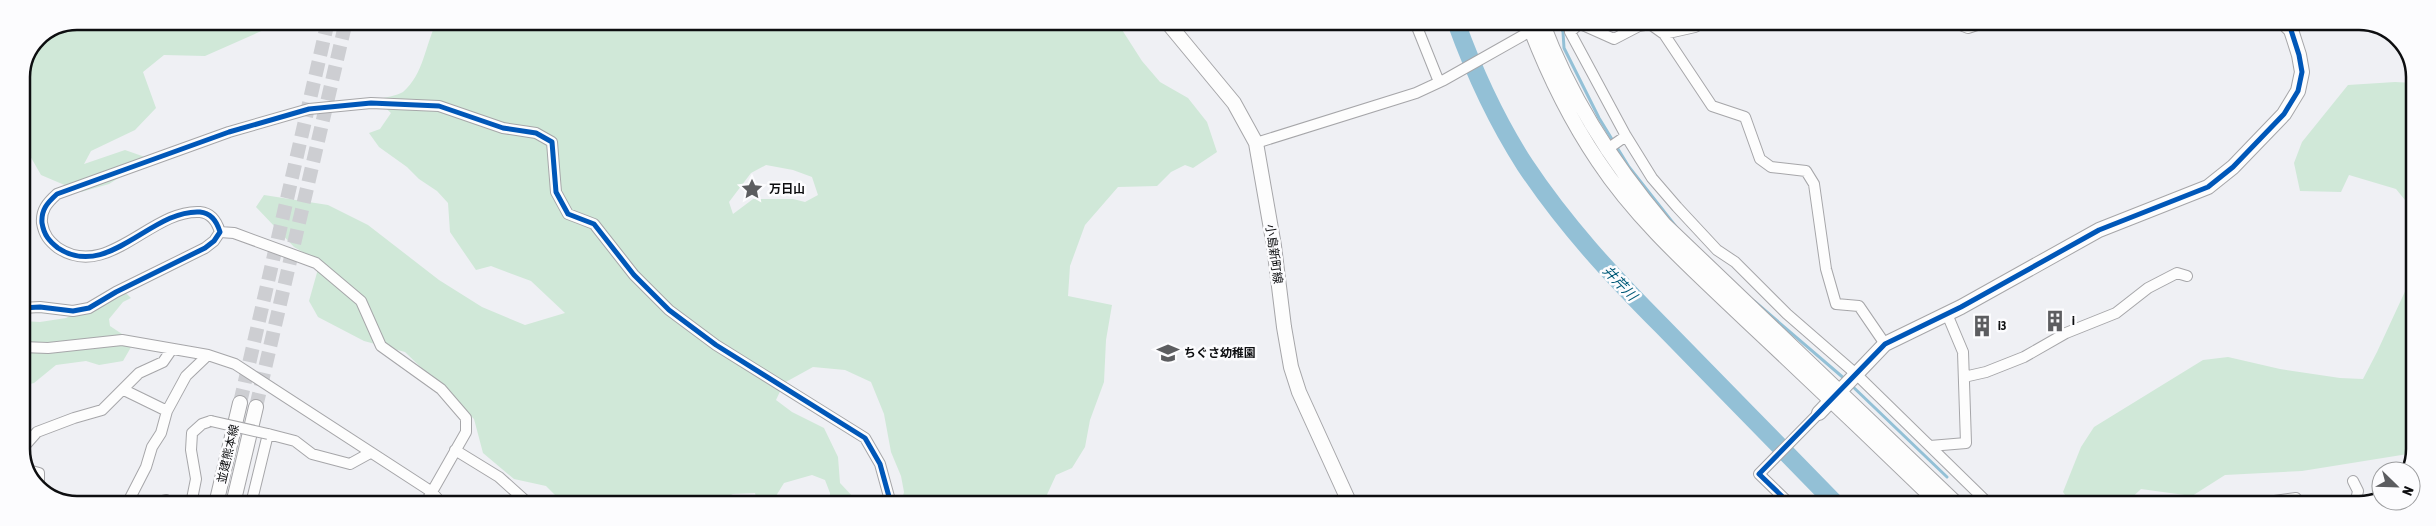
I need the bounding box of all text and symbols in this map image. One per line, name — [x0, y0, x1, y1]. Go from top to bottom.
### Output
place icon: 万日山 — [739, 176, 765, 202]
place label: 万日山 — [769, 182, 805, 196]
street label: 小島新町線 — [1263, 223, 1285, 285]
water label: 井芹川 — [1600, 262, 1642, 305]
building icon: i — [2042, 308, 2068, 334]
building icon: i3 — [1969, 313, 1995, 339]
place label: i — [2072, 314, 2075, 328]
place label: i3 — [1998, 319, 2007, 333]
school or university icon: ちぐさ幼稚園 — [1155, 340, 1181, 366]
place label: ちぐさ幼稚園 — [1184, 346, 1256, 360]
street label: 並建熊本線 — [214, 423, 242, 485]
north arrow — [2371, 461, 2421, 511]
text: N — [2399, 484, 2417, 498]

